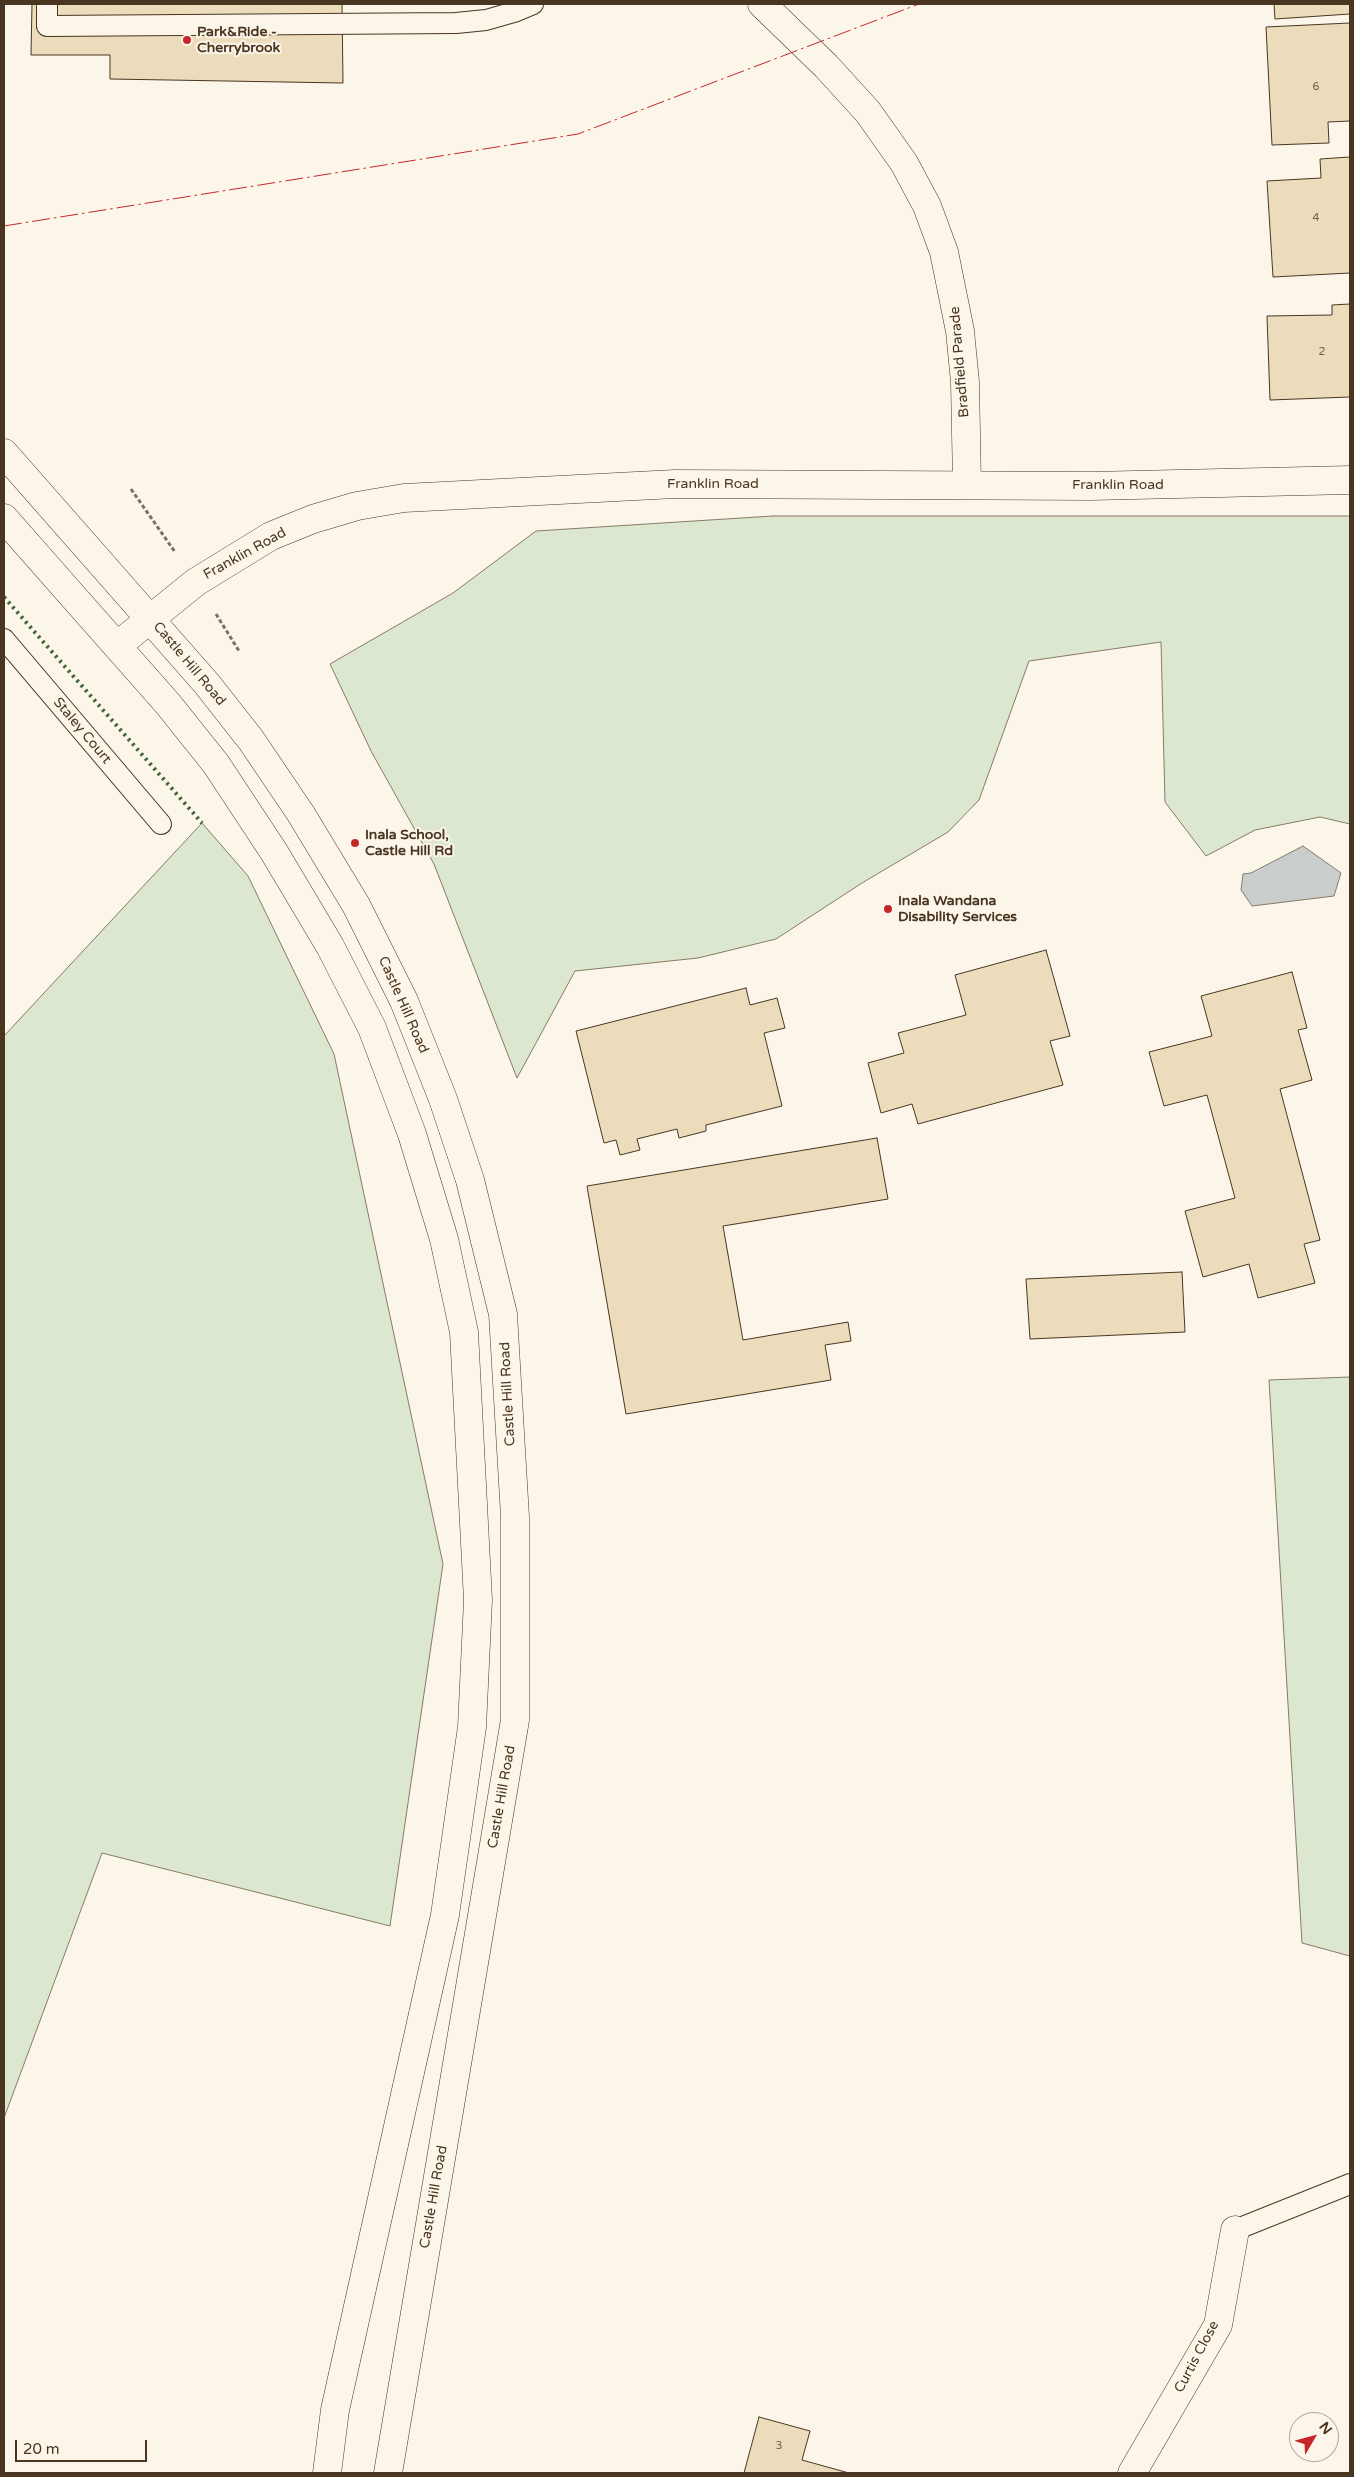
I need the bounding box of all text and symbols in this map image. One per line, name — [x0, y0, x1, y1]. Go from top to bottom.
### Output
place label: Park&Ride - Cherrybrook — [197, 24, 280, 56]
marker: Park&Ride - Cherrybrook — [181, 34, 193, 46]
house number: 6 — [1313, 80, 1319, 94]
house number: 4 — [1313, 211, 1319, 225]
street label: Bradfield Parade — [947, 306, 973, 418]
house number: 2 — [1319, 345, 1325, 359]
street label: Franklin Road — [667, 476, 759, 492]
street label: Franklin Road — [1072, 477, 1164, 493]
street label: Franklin Road — [201, 524, 289, 584]
street label: Castle Hill Road — [149, 619, 229, 709]
street label: Staley Court — [49, 694, 115, 768]
place label: Inala School, Castle Hill Rd — [365, 827, 453, 860]
marker: Inala School, Castle Hill Rd — [349, 837, 361, 849]
place label: Inala Wandana Disability Services — [898, 893, 1017, 926]
marker: Inala Wandana Disability Services — [882, 903, 894, 915]
street label: Castle Hill Road — [374, 954, 432, 1056]
street label: Castle Hill Road — [497, 1341, 519, 1447]
street label: Castle Hill Road — [485, 1744, 519, 1850]
street label: Castle Hill Road — [417, 2144, 451, 2250]
street label: Curtis Close — [1171, 2318, 1223, 2396]
north arrow — [1289, 2412, 1339, 2462]
text: N — [1315, 2419, 1336, 2438]
scale bar — [18, 2430, 150, 2462]
house number: 3 — [776, 2439, 782, 2453]
text: 20 m — [23, 2440, 60, 2458]

